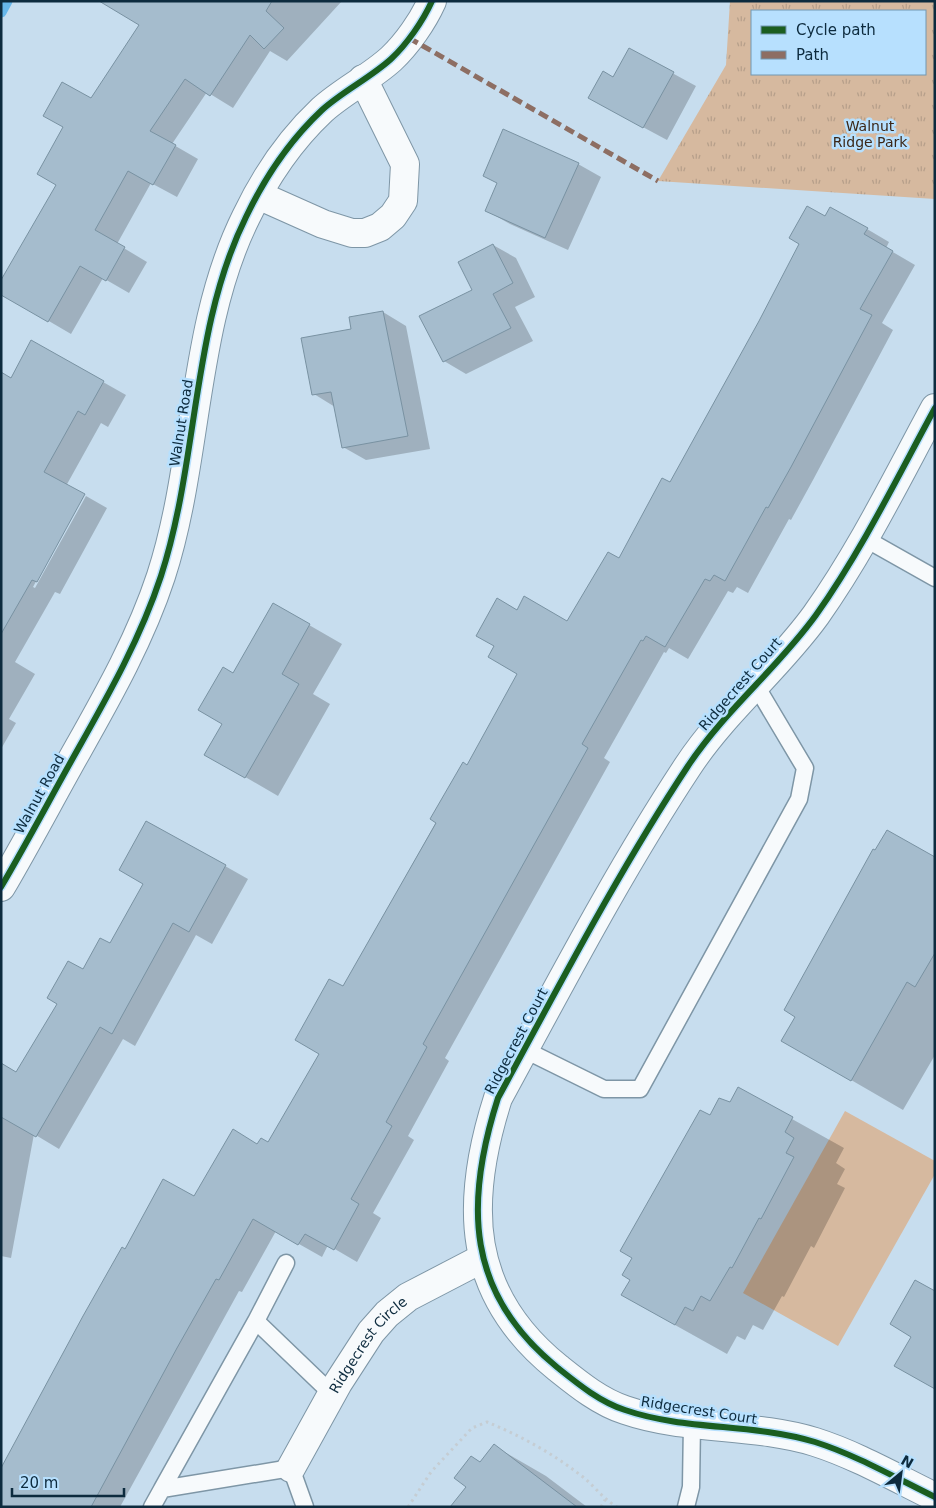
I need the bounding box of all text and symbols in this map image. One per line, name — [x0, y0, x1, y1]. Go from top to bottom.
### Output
legend — [751, 10, 926, 75]
text: Cycle path — [796, 21, 876, 39]
text: Path — [796, 46, 829, 64]
park label: Walnut Ridge Park — [833, 118, 908, 150]
street label: Walnut Road — [166, 378, 196, 468]
street label: Ridgecrest Court — [695, 634, 785, 734]
street label: Walnut Road — [11, 752, 67, 836]
street label: Ridgecrest Court — [481, 985, 551, 1097]
street label: Ridgecrest Circle — [326, 1293, 410, 1396]
street label: Ridgecrest Court — [640, 1393, 759, 1427]
north arrow — [876, 1448, 926, 1498]
text: N — [898, 1452, 916, 1471]
scale bar — [12, 1466, 125, 1498]
text: 20 m — [20, 1474, 58, 1492]

